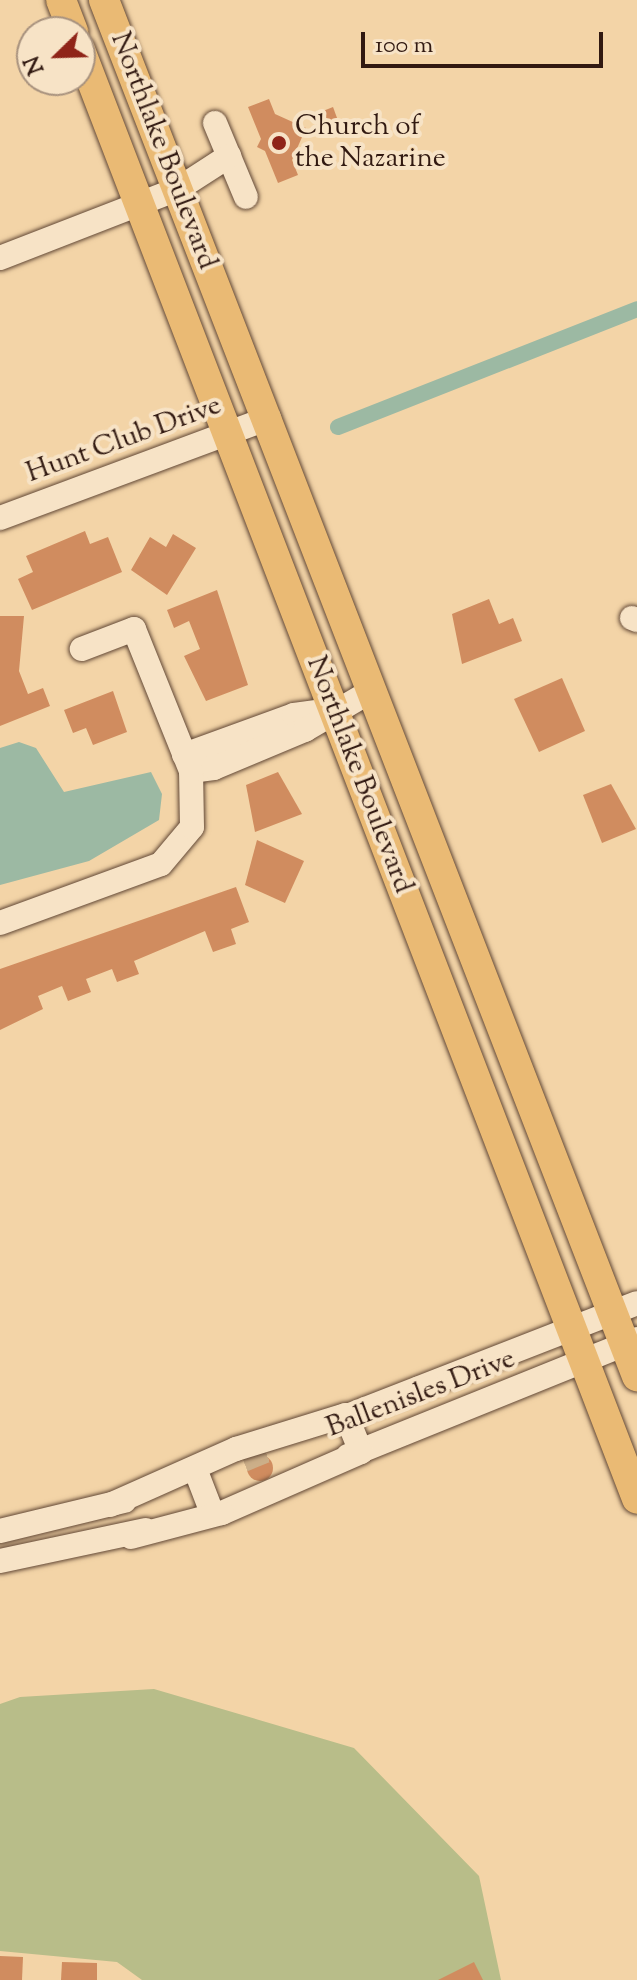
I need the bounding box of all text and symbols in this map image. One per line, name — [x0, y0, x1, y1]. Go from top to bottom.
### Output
north arrow — [16, 16, 96, 96]
scale bar — [365, 16, 607, 66]
street label: Northlake Boulevard — [102, 28, 224, 274]
text: 100 m — [375, 29, 433, 63]
text: N — [18, 50, 54, 79]
place label: Church of the Nazarine — [295, 110, 446, 176]
marker: Church of the Nazarine — [270, 134, 288, 152]
street label: Hunt Club Drive — [22, 389, 226, 491]
street label: Northlake Boulevard — [298, 652, 420, 898]
street label: Ballenisles Drive — [322, 1343, 520, 1445]

